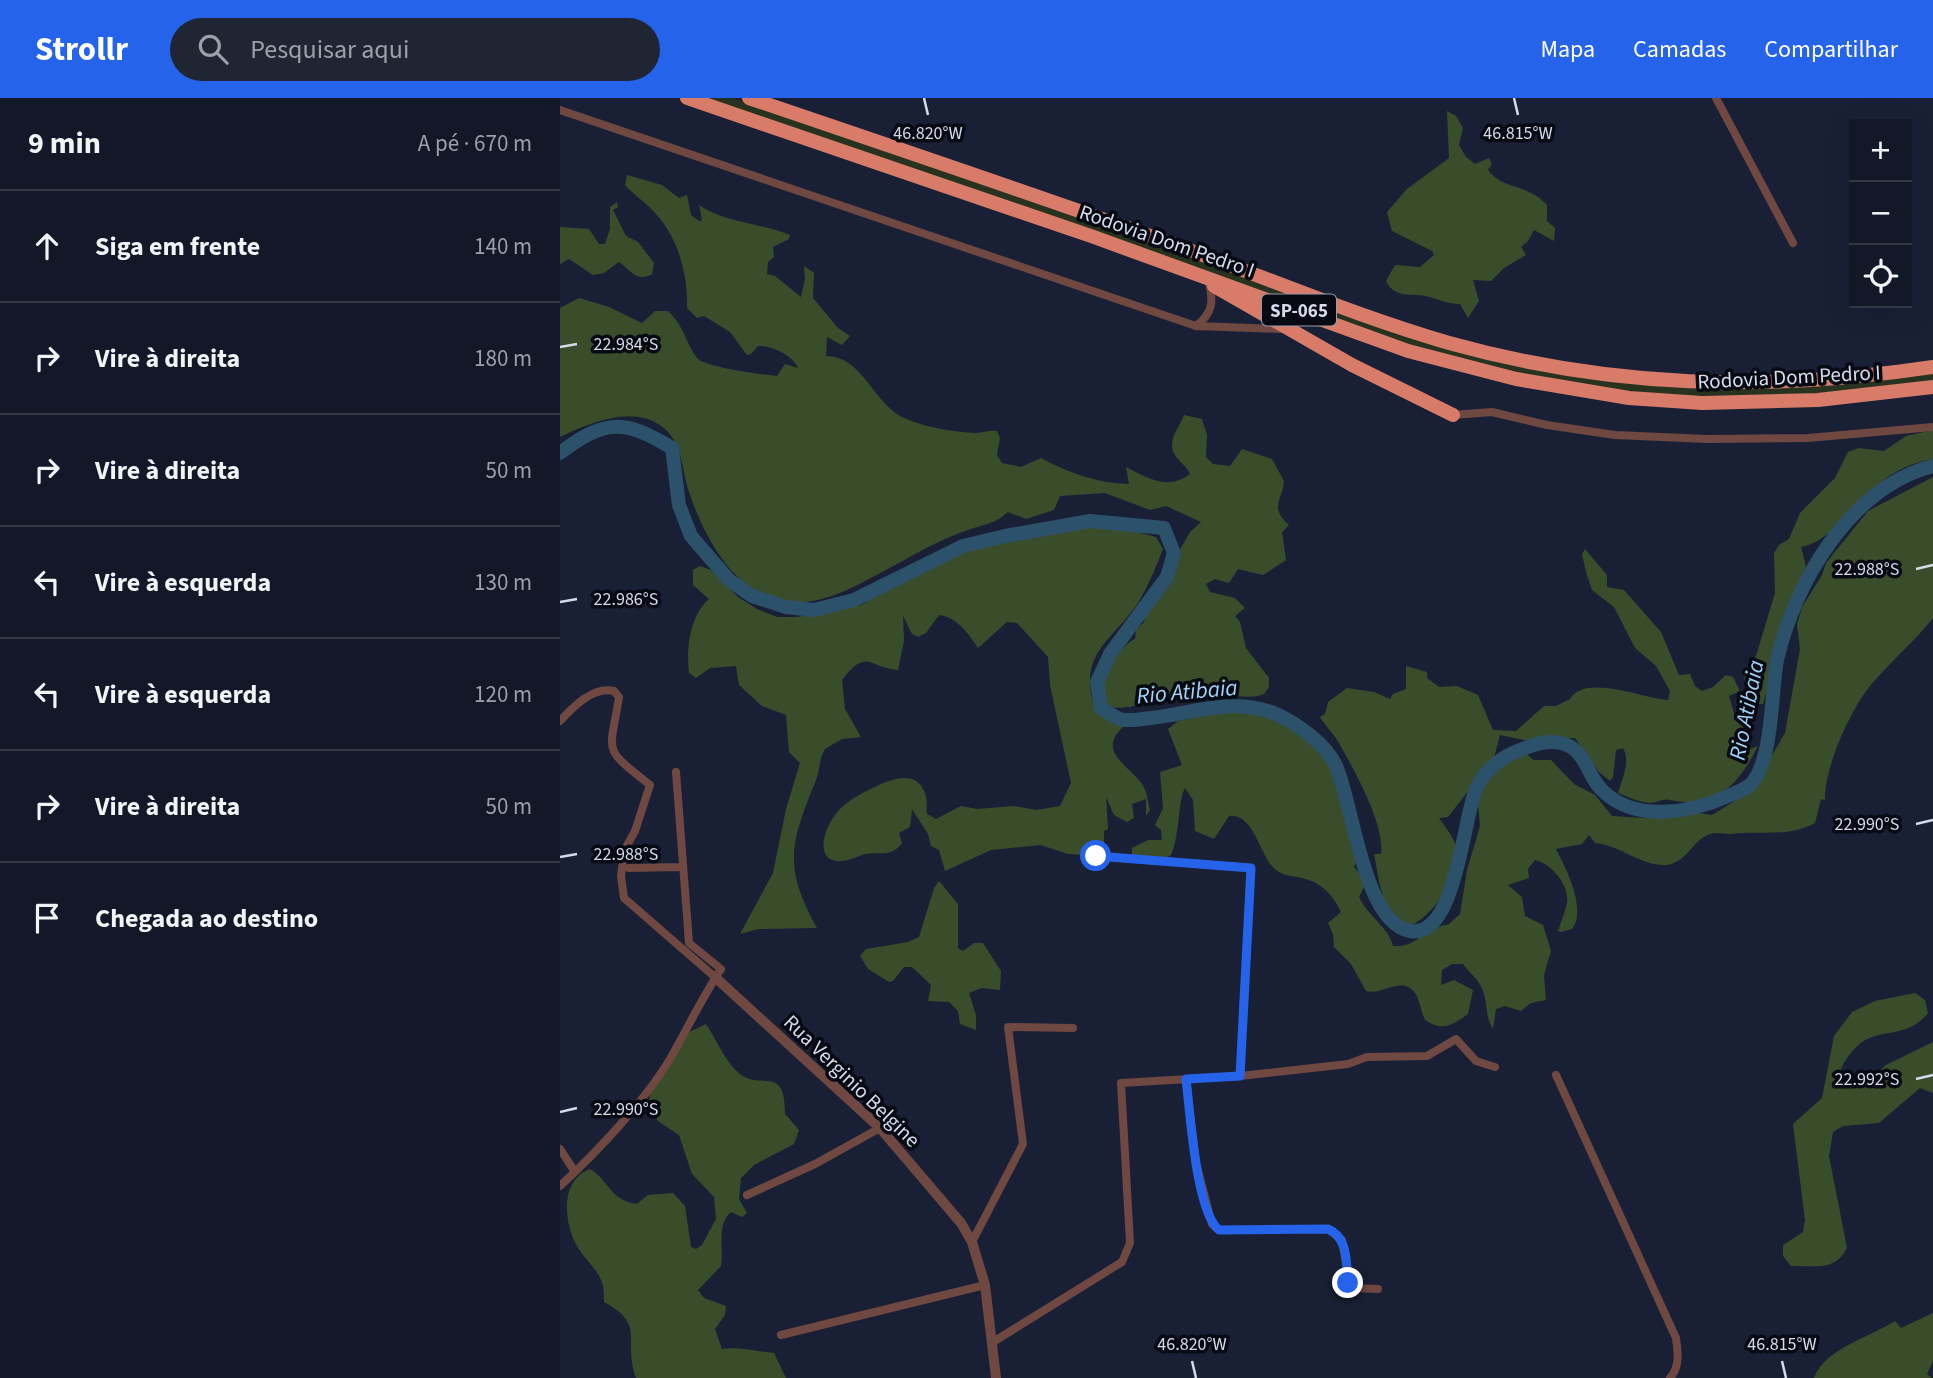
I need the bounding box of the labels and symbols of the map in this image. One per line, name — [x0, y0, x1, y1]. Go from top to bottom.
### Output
text: 46.820°W — [893, 121, 963, 146]
text: 46.815°W — [1483, 121, 1553, 146]
street label: Rodovia Dom Pedro I — [1075, 197, 1259, 285]
road number: SP-065 — [1262, 294, 1336, 326]
text: 22.984°S — [594, 332, 658, 357]
street label: Rodovia Dom Pedro I — [1697, 357, 1881, 397]
text: 22.988°S — [1835, 557, 1899, 582]
text: 22.986°S — [594, 587, 658, 612]
water label: Rio Atibaia — [1721, 657, 1772, 763]
water label: Rio Atibaia — [1135, 671, 1239, 712]
text: 22.990°S — [1835, 812, 1899, 837]
route start — [1080, 840, 1111, 871]
text: 22.988°S — [594, 842, 658, 867]
street label: Rua Verginio Belgine — [777, 1008, 927, 1154]
text: 22.992°S — [1835, 1067, 1899, 1092]
text: 22.990°S — [594, 1097, 658, 1122]
route end — [1332, 1267, 1363, 1298]
text: 46.820°W — [1157, 1332, 1227, 1357]
text: 46.815°W — [1747, 1332, 1817, 1357]

